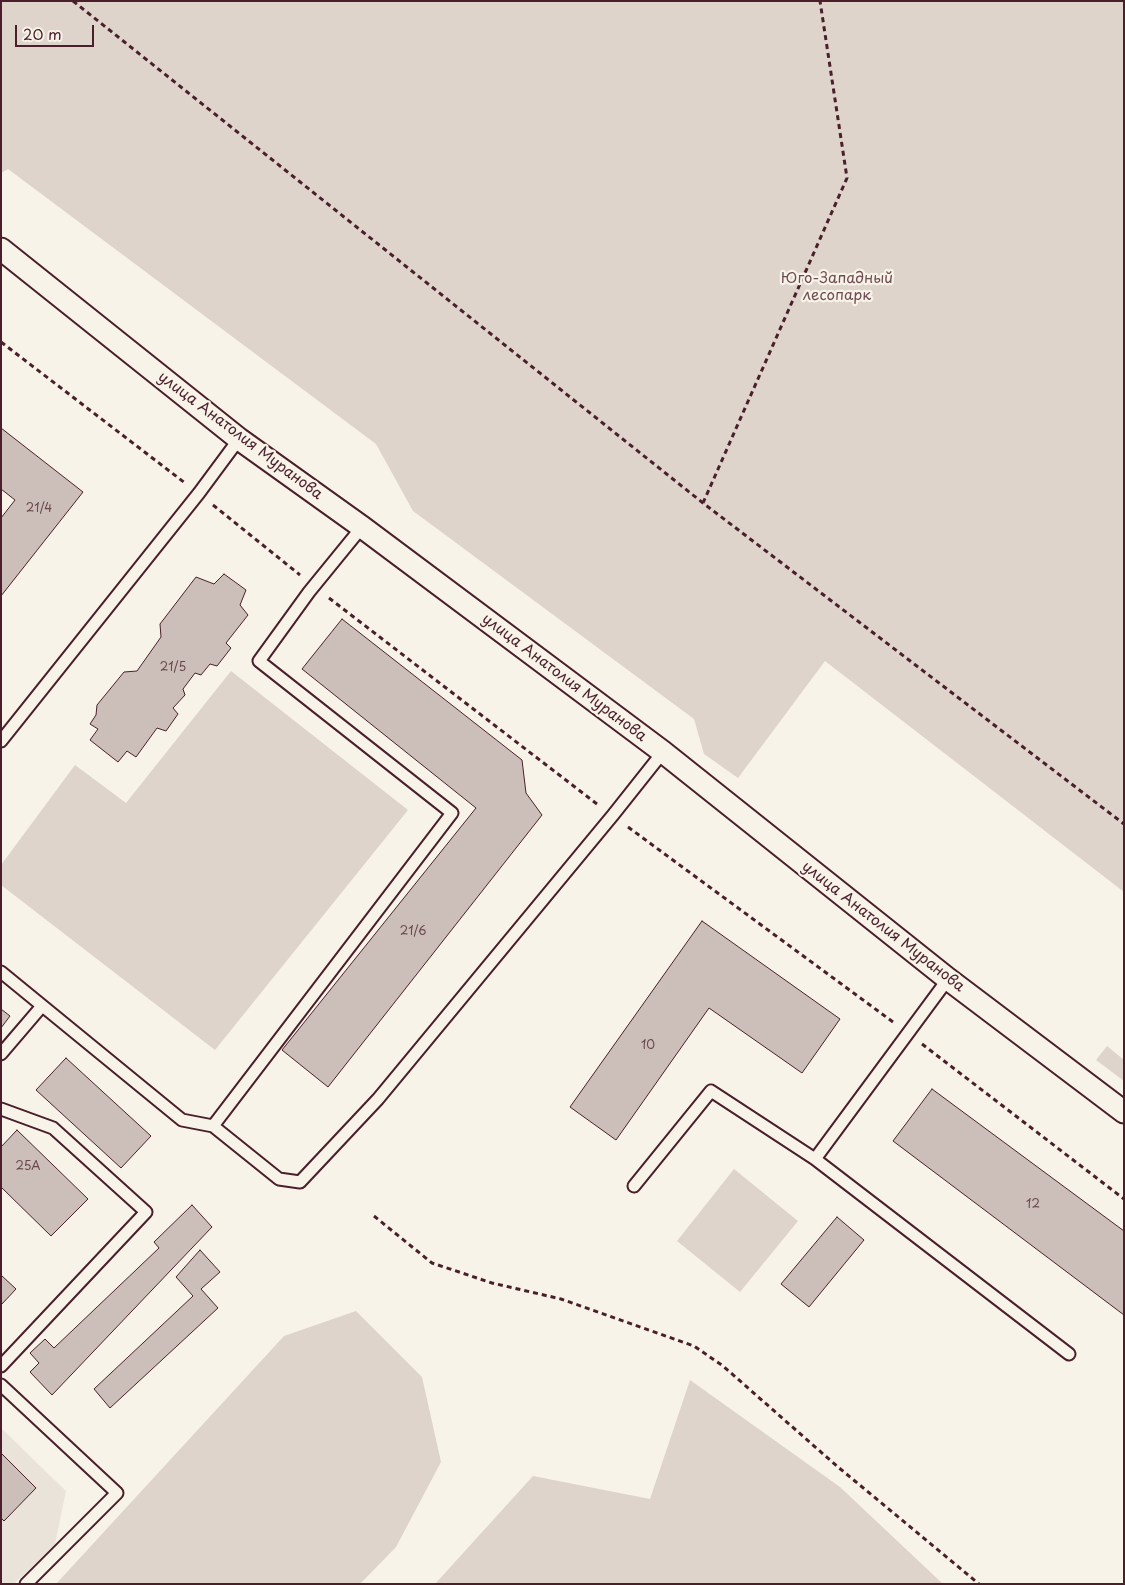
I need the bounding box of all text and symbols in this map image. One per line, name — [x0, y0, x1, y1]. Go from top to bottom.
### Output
scale bar — [18, 15, 96, 47]
text: 20 m — [23, 22, 62, 45]
park label: Юго-Западный лесопарк — [781, 270, 893, 305]
street label: улица Анатолия Муранова — [154, 368, 326, 504]
house number: 21/4 — [26, 502, 52, 516]
street label: улица Анатолия Муранова — [478, 610, 650, 746]
house number: 21/5 — [160, 661, 186, 675]
street label: улица Анатолия Муранова — [798, 858, 968, 996]
house number: 21/6 — [400, 925, 426, 939]
house number: 10 — [641, 1039, 655, 1053]
house number: 25А — [15, 1160, 41, 1174]
house number: 12 — [1026, 1198, 1040, 1212]

